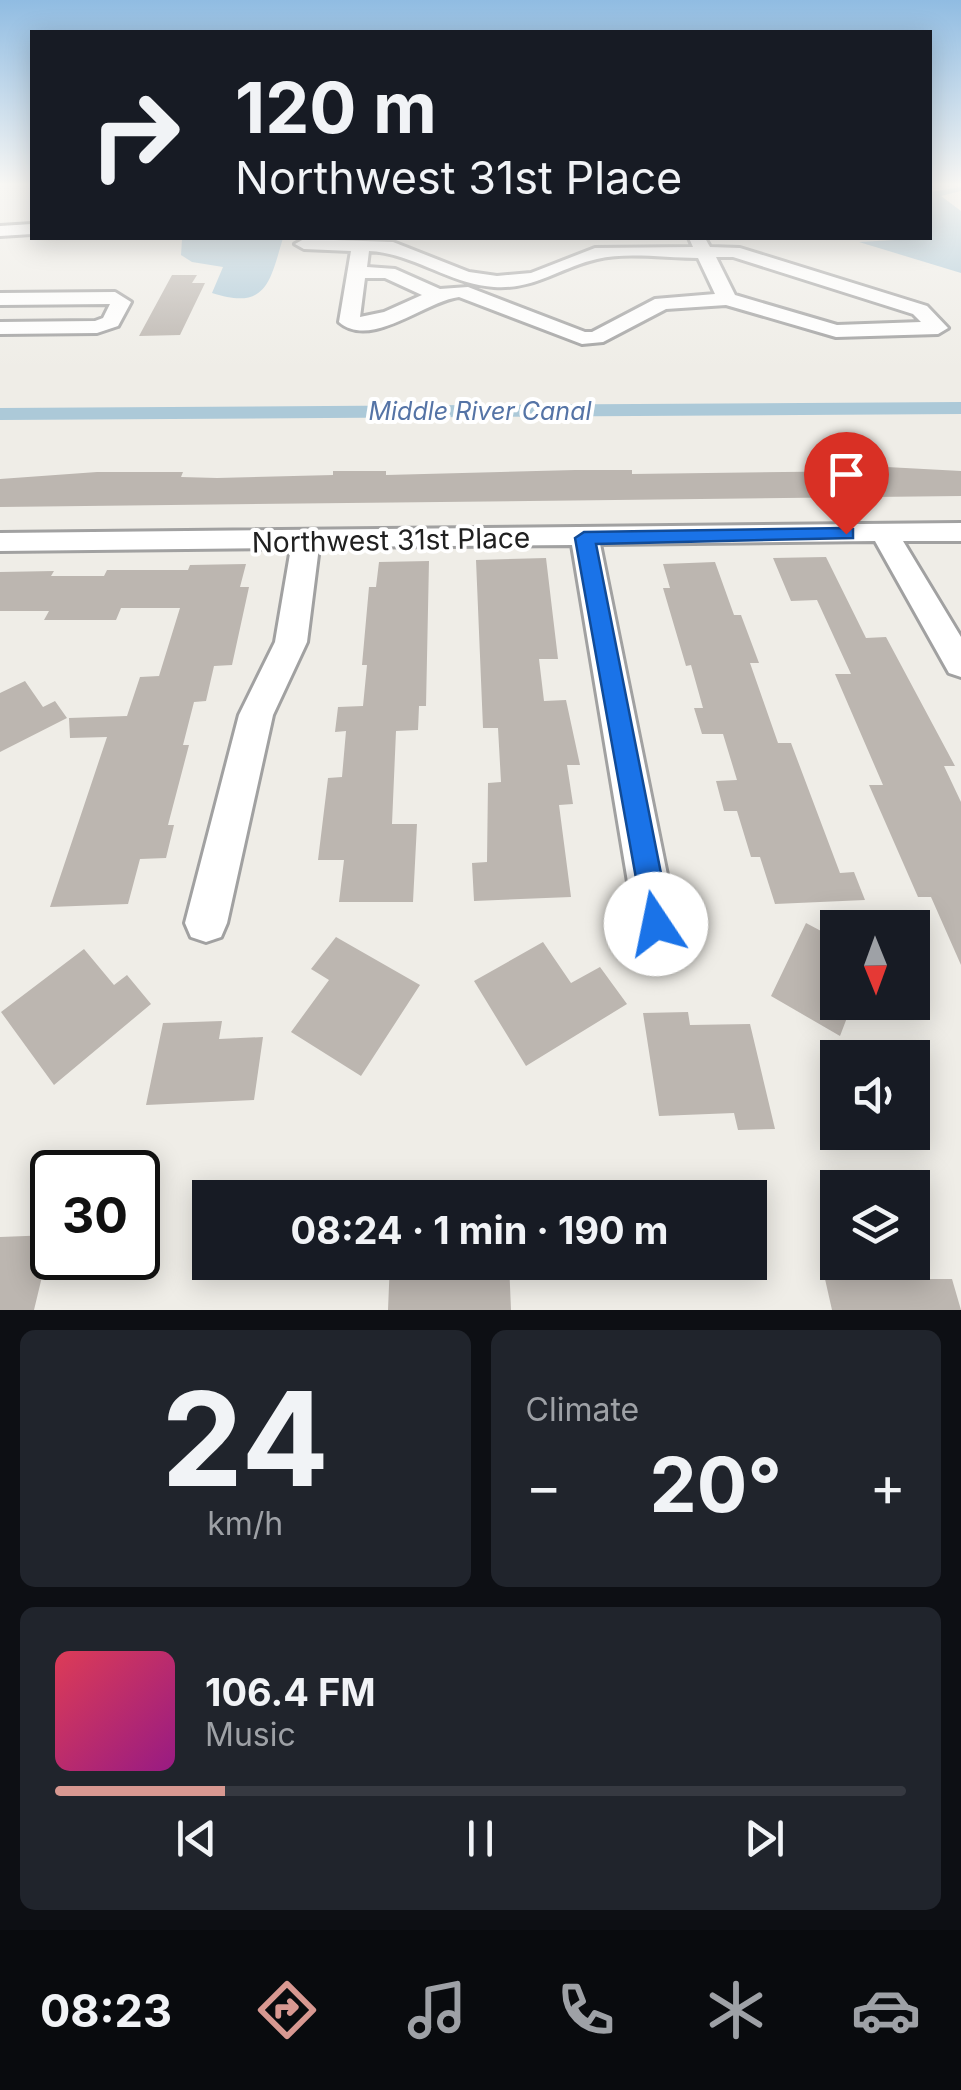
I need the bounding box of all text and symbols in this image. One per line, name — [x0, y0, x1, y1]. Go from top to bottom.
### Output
text: 120 m — [235, 65, 437, 150]
icon: right — [70, 70, 200, 200]
text: Northwest 31st Place — [235, 150, 682, 205]
water label: Middle River Canal — [368, 396, 592, 426]
pin — [804, 432, 889, 535]
icon: arrive — [819, 447, 874, 502]
street label: Northwest 31st Place — [252, 521, 530, 559]
position arrow — [604, 872, 708, 976]
north arrow — [820, 910, 930, 1020]
map controls — [820, 910, 930, 1280]
button: sound — [820, 1040, 930, 1150]
speed limit sign: 30 — [30, 1150, 160, 1280]
button: layers — [820, 1170, 930, 1280]
text: 08:24 · 1 min · 190 m — [291, 1207, 668, 1253]
text: 24 — [161, 1360, 329, 1517]
text: Climate — [526, 1390, 639, 1429]
text: 20° — [650, 1439, 782, 1530]
text: − — [526, 1453, 562, 1519]
text: + — [870, 1453, 906, 1519]
text: km/h — [207, 1504, 283, 1543]
text: 106.4 FM — [205, 1669, 376, 1715]
text: Music — [205, 1715, 296, 1754]
icon: previous — [169, 1811, 224, 1866]
icon: pause — [453, 1811, 508, 1866]
icon: next — [737, 1811, 792, 1866]
icon: directions — [252, 1975, 322, 2045]
icon: music — [402, 1975, 472, 2045]
icon: phone — [551, 1975, 621, 2045]
icon: climate — [701, 1975, 771, 2045]
icon: car — [851, 1975, 921, 2045]
text: 08:23 — [40, 1983, 172, 2038]

